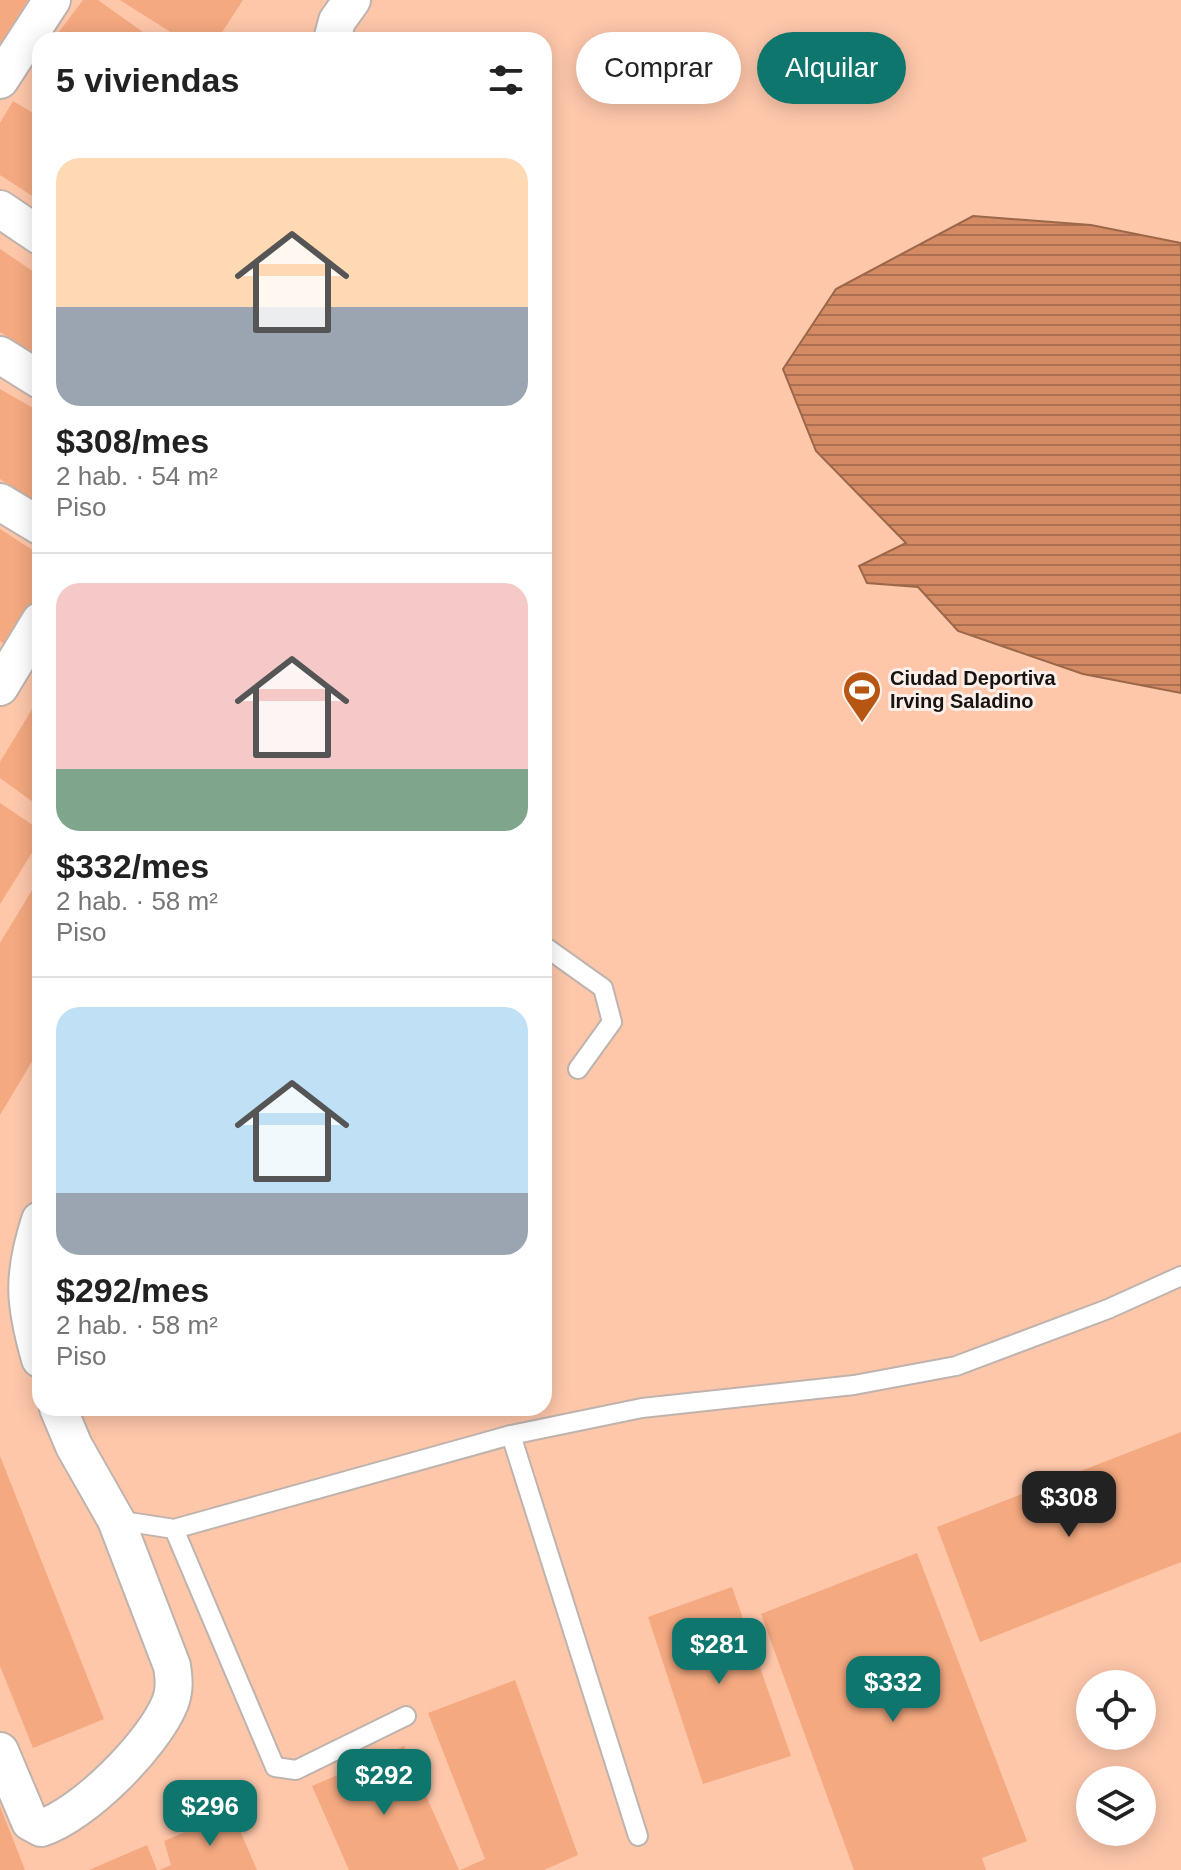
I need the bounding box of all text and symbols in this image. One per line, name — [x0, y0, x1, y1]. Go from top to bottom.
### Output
chip: Comprar — [576, 32, 741, 104]
chip: Alquilar — [757, 32, 906, 104]
icon: filters — [484, 58, 528, 102]
text: 5 viviendas — [56, 61, 239, 99]
icon: home — [220, 210, 364, 354]
text: $308/mes — [56, 422, 209, 460]
text: 2 hab. · 54 m² — [56, 461, 218, 491]
text: Piso — [56, 492, 107, 522]
icon: home — [220, 635, 364, 779]
place label: Ciudad Deportiva Irving Saladino — [890, 667, 1056, 712]
sports icon: Ciudad Deportiva Irving Saladino — [841, 669, 883, 724]
text: $332/mes — [56, 847, 209, 885]
text: 2 hab. · 58 m² — [56, 886, 218, 916]
text: Piso — [56, 917, 107, 947]
icon: home — [220, 1059, 364, 1203]
text: $292/mes — [56, 1271, 209, 1309]
text: 2 hab. · 58 m² — [56, 1310, 218, 1340]
text: Piso — [56, 1341, 107, 1371]
pin: $308 — [1022, 1471, 1116, 1539]
text: $308 — [1040, 1482, 1098, 1512]
pin: $281 — [672, 1618, 766, 1686]
text: $281 — [690, 1629, 748, 1659]
pin: $332 — [846, 1656, 940, 1724]
text: $332 — [864, 1667, 922, 1697]
map controls — [1076, 1670, 1156, 1846]
button: locate — [1076, 1670, 1156, 1750]
pin: $292 — [337, 1749, 431, 1817]
text: $292 — [355, 1760, 413, 1790]
button: layers — [1076, 1766, 1156, 1846]
pin: $296 — [163, 1780, 257, 1848]
text: $296 — [181, 1791, 239, 1821]

